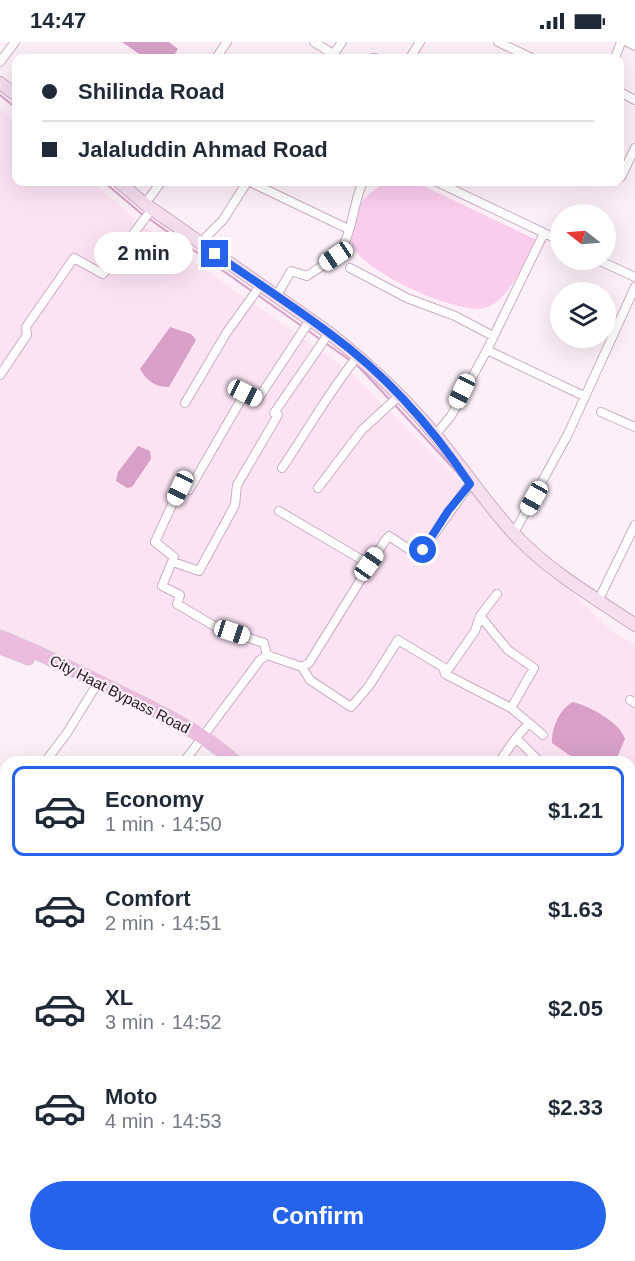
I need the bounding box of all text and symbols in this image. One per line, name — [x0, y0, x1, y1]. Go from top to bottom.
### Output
text: 14:47 — [30, 8, 86, 33]
text: Shilinda Road — [78, 79, 225, 104]
text: Jalaluddin Ahmad Road — [78, 137, 328, 162]
north arrow — [550, 204, 616, 270]
map controls — [550, 204, 616, 348]
callout: 2 min — [95, 233, 194, 275]
car — [316, 238, 356, 274]
route end — [201, 240, 228, 267]
text: 2 min — [117, 242, 170, 264]
button: layers — [550, 282, 616, 348]
car — [446, 371, 478, 411]
car — [225, 377, 265, 409]
car — [164, 468, 196, 508]
car — [517, 478, 551, 518]
route start — [409, 536, 436, 563]
car — [351, 544, 387, 584]
car — [212, 618, 252, 646]
street label: City Haat Bypass Road — [47, 651, 193, 737]
icon: car — [33, 784, 87, 838]
text: Economy — [105, 787, 204, 812]
text: $1.21 — [548, 798, 603, 823]
text: 1 min · 14:50 — [105, 813, 222, 835]
icon: car — [33, 883, 87, 937]
text: Comfort — [105, 886, 191, 911]
text: $1.63 — [548, 897, 603, 922]
text: 2 min · 14:51 — [105, 912, 222, 934]
icon: car — [33, 982, 87, 1036]
text: XL — [105, 985, 133, 1010]
text: $2.05 — [548, 996, 603, 1021]
text: 3 min · 14:52 — [105, 1011, 222, 1033]
icon: car — [33, 1081, 87, 1135]
text: Moto — [105, 1084, 158, 1109]
text: $2.33 — [548, 1095, 603, 1120]
text: 4 min · 14:53 — [105, 1110, 222, 1132]
button: Confirm — [30, 1181, 606, 1250]

